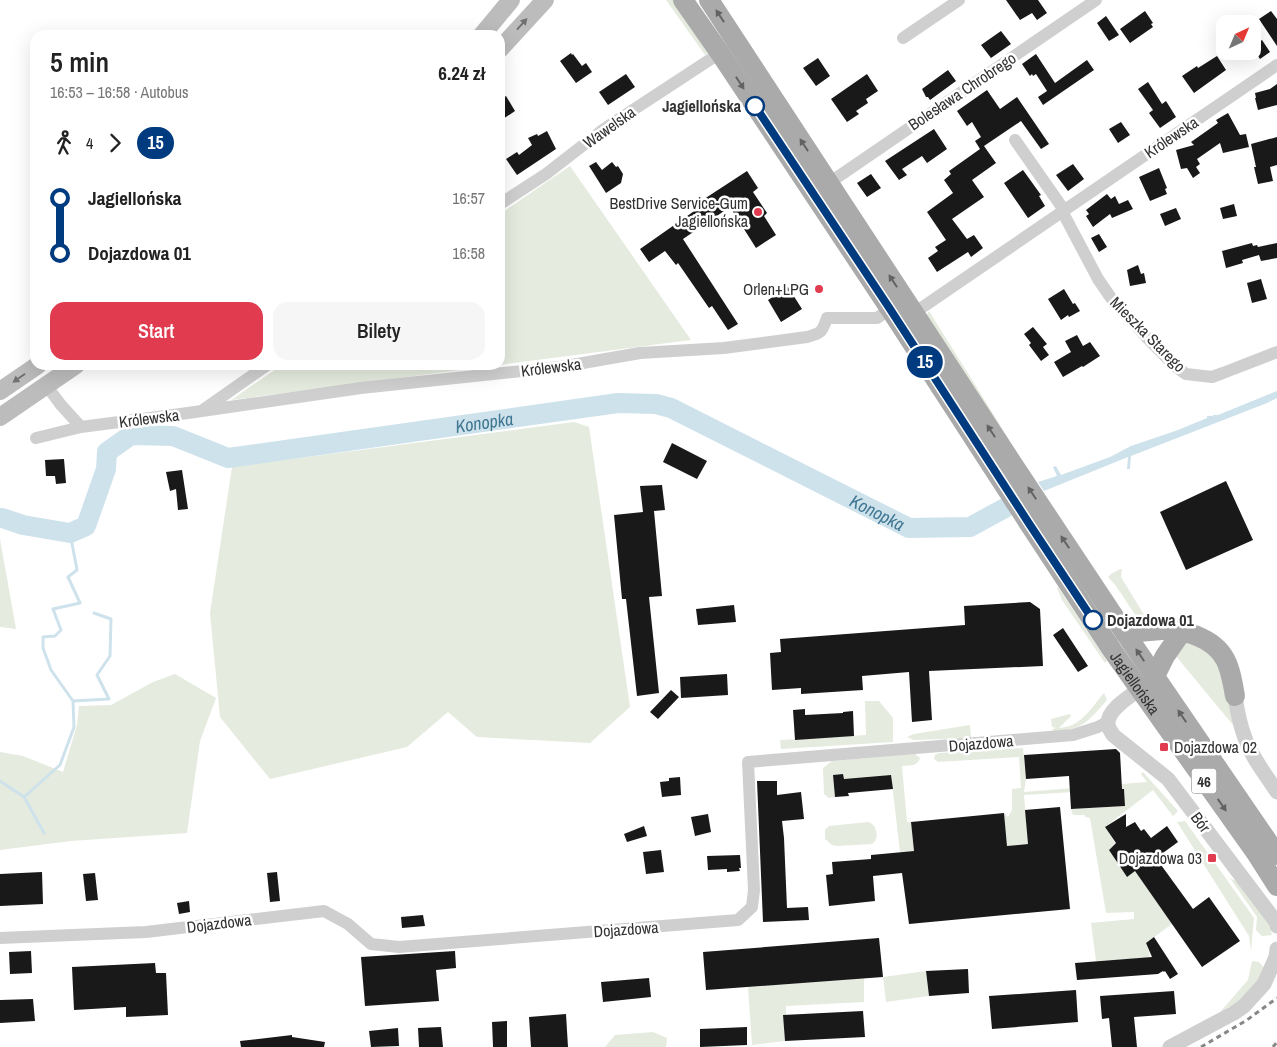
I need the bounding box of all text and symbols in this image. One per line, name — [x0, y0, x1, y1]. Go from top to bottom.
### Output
one-way arrow — [715, 10, 725, 23]
north arrow — [1216, 15, 1261, 60]
map controls — [1216, 15, 1261, 60]
one-way arrow — [516, 19, 528, 31]
text: 5 min — [50, 43, 109, 81]
street label: Bolesława Chrobrego — [904, 47, 1020, 135]
text: 6.24 zł — [438, 60, 485, 86]
one-way arrow — [735, 77, 745, 90]
text: 16:53 – 16:58 · Autobus — [50, 81, 189, 103]
place label: Jagiellońska — [662, 95, 742, 117]
marker: Jagiellońska — [745, 96, 765, 116]
street label: Wawelska — [578, 101, 640, 153]
street label: Królewska — [1140, 111, 1203, 163]
icon: walk — [50, 129, 78, 157]
icon: forward — [101, 129, 129, 157]
text: 15 — [147, 130, 164, 155]
text: 4 — [86, 132, 93, 154]
one-way arrow — [799, 138, 809, 152]
text: Jagiellońska — [88, 185, 182, 211]
text: 16:57 — [452, 187, 485, 209]
place label: BestDrive Service-Gum Jagiellońska — [609, 192, 749, 232]
marker: BestDrive Service-Gum Jagiellońska — [752, 206, 764, 218]
text: Dojazdowa 01 — [88, 240, 191, 266]
text: 16:58 — [452, 242, 485, 264]
one-way arrow — [888, 274, 898, 287]
place label: Orlen+LPG — [743, 278, 809, 300]
marker: Orlen+LPG — [813, 283, 825, 295]
street label: Mieszka Starego — [1105, 291, 1191, 377]
button: Start — [50, 302, 263, 360]
button: Bilety — [273, 302, 485, 360]
line badge: 15 — [902, 346, 948, 378]
text: 15 — [917, 349, 933, 374]
street label: Królewska — [520, 352, 583, 382]
one-way arrow — [12, 373, 26, 383]
street label: Królewska — [118, 403, 181, 433]
water label: Konopka — [453, 405, 515, 438]
one-way arrow — [987, 425, 996, 438]
one-way arrow — [1027, 486, 1037, 500]
water label: Konopka — [846, 488, 909, 536]
one-way arrow — [1060, 535, 1070, 549]
place label: Dojazdowa 01 — [1107, 609, 1194, 631]
marker: Dojazdowa 01 — [1083, 610, 1103, 630]
street label: Jagiellońska — [1105, 647, 1166, 719]
one-way arrow — [1135, 648, 1145, 661]
one-way arrow — [1177, 709, 1187, 723]
street label: Dojazdowa — [948, 729, 1015, 757]
place label: Dojazdowa 02 — [1174, 736, 1257, 758]
marker: Dojazdowa 02 — [1158, 741, 1170, 753]
road number: 46 — [1192, 768, 1216, 794]
one-way arrow — [1216, 798, 1227, 811]
street label: Bór — [1186, 807, 1216, 837]
place label: Dojazdowa 03 — [1119, 847, 1202, 869]
marker: Dojazdowa 03 — [1206, 852, 1218, 864]
street label: Dojazdowa — [185, 908, 253, 938]
street label: Dojazdowa — [593, 916, 660, 942]

